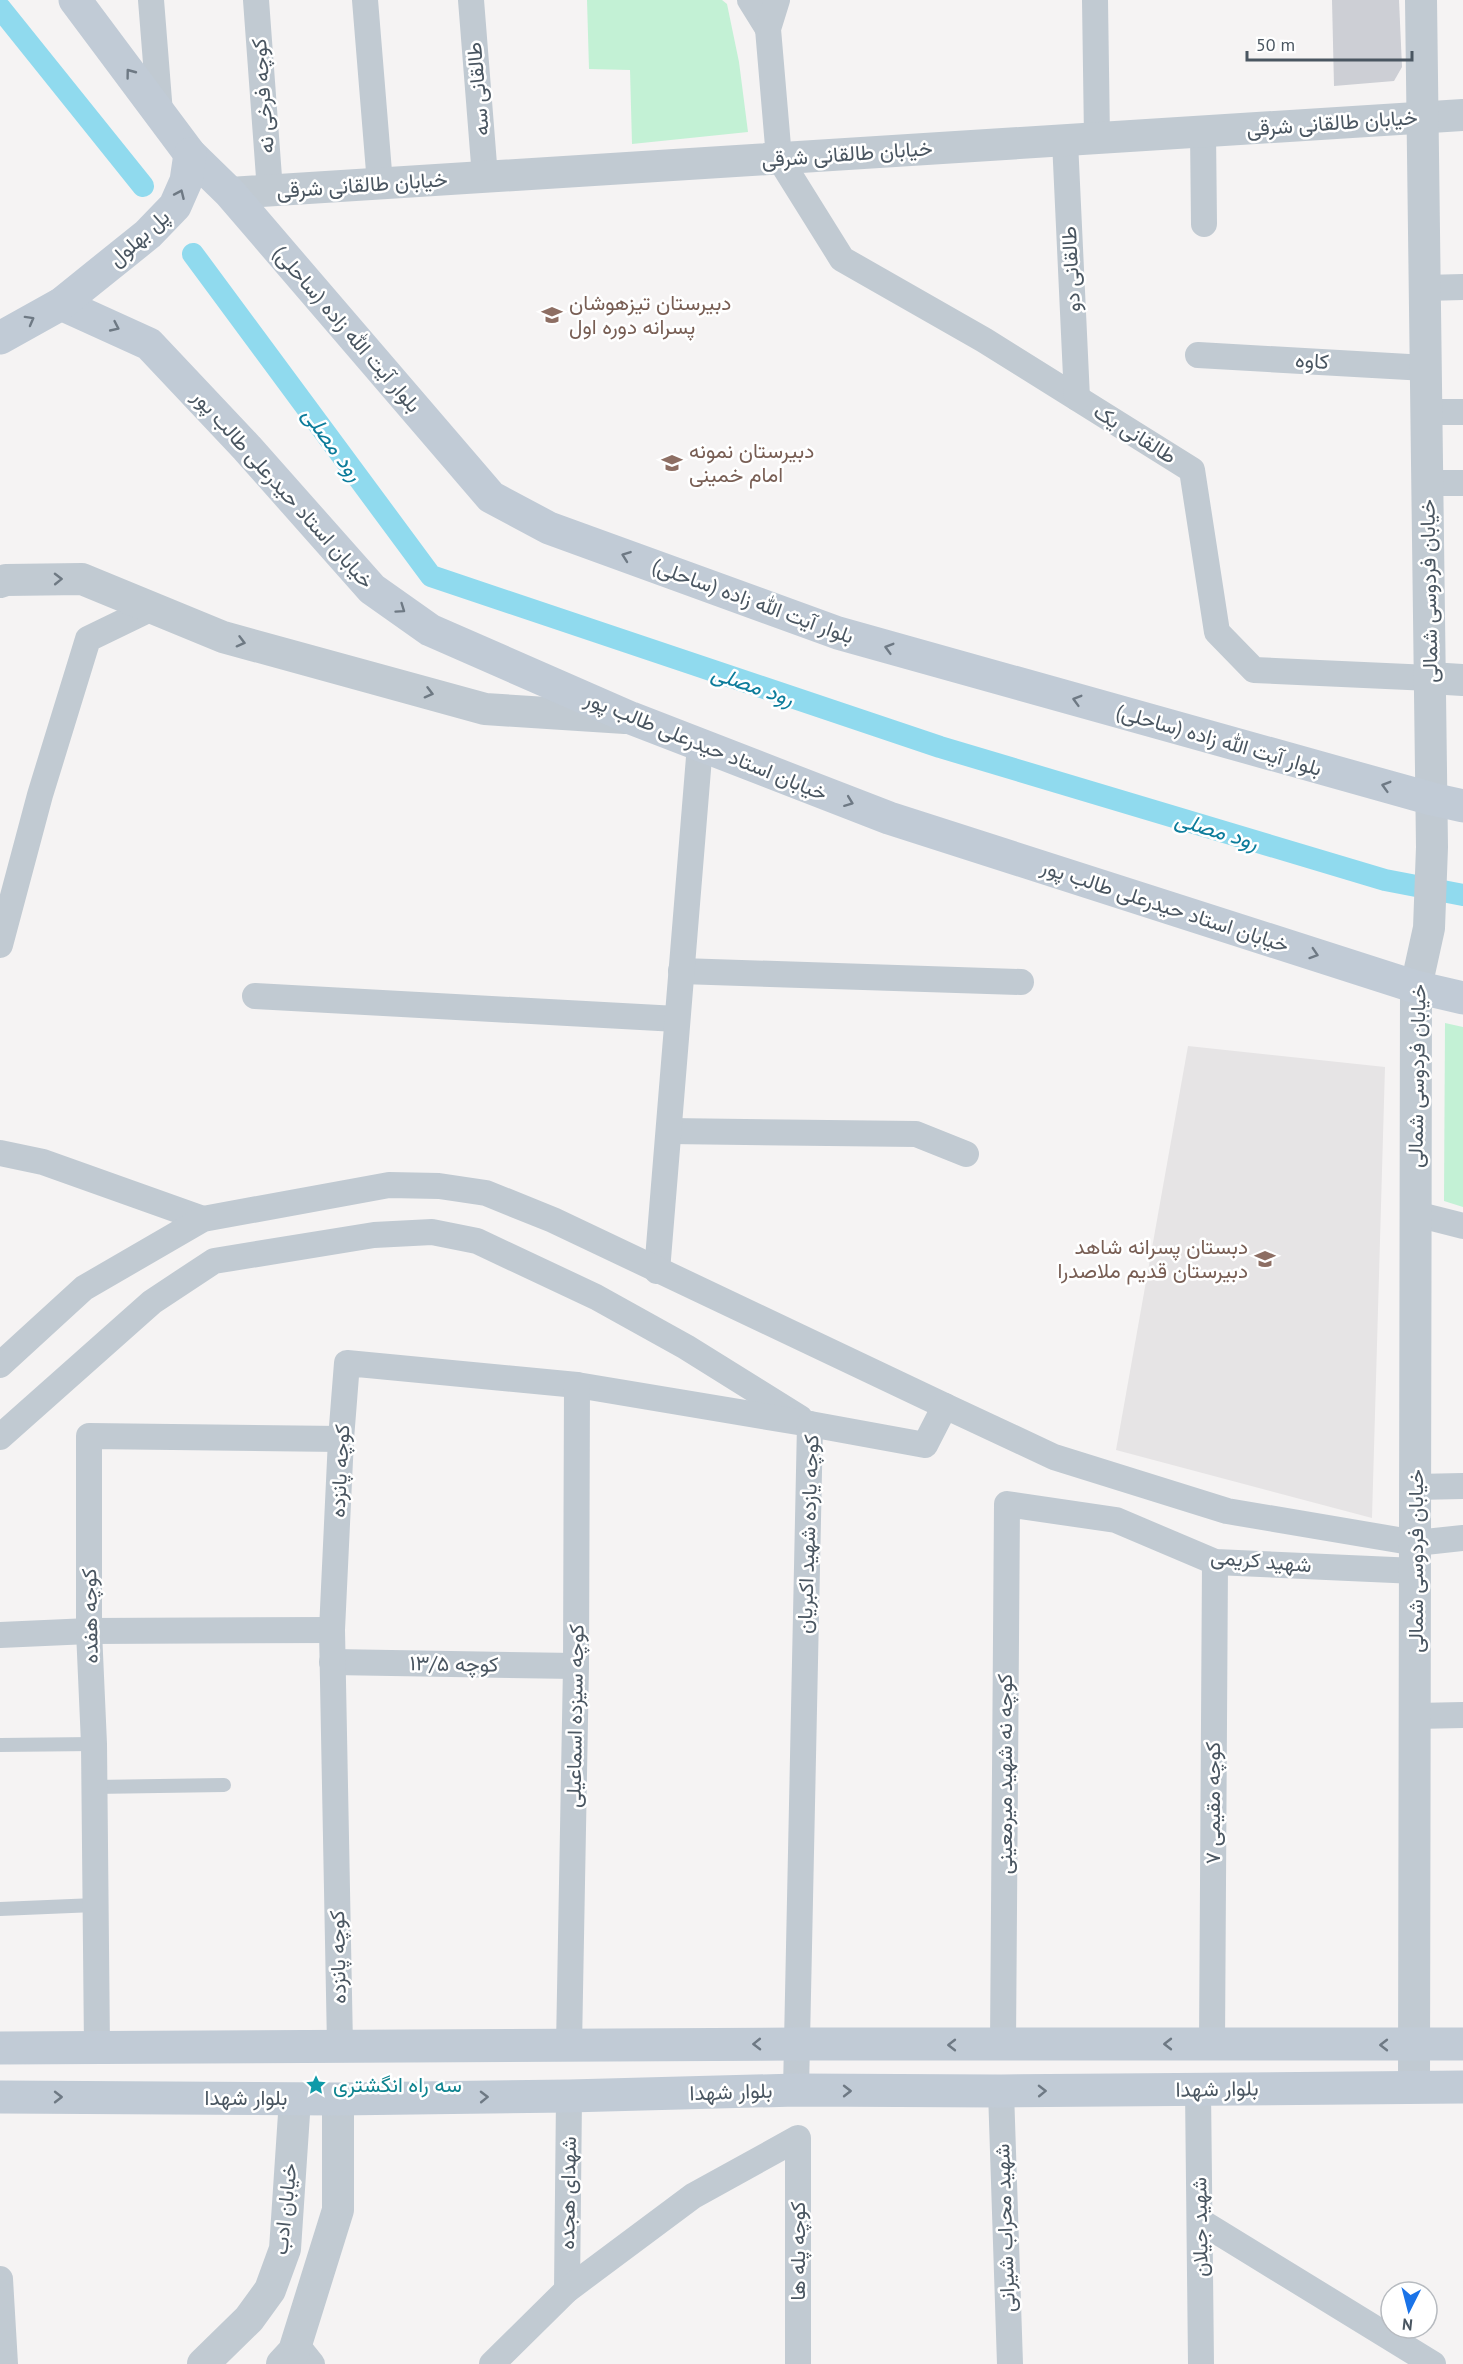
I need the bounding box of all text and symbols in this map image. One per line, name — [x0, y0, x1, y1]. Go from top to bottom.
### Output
scale bar — [1247, 24, 1412, 62]
text: 50 m — [1256, 33, 1295, 56]
street label: کوچه فرخی نه — [245, 37, 281, 155]
street label: طالقانی سه — [460, 41, 495, 137]
one-way arrow — [126, 69, 137, 80]
street label: خیابان طالقانی شرقی — [1245, 103, 1418, 142]
street label: خیابان طالقانی شرقی — [760, 134, 933, 173]
street label: خیابان طالقانی شرقی — [275, 165, 448, 204]
one-way arrow — [173, 190, 185, 201]
street label: پل بهلول — [102, 203, 176, 273]
street label: طالقانی دو — [1055, 225, 1086, 313]
street label: بلوار آیت الله زاده (ساحلی) — [267, 240, 427, 418]
place label: دبیرستان تیزهوشان پسرانه دوره اول — [569, 289, 731, 341]
school or university icon: دبیرستان تیزهوشان پسرانه دوره اول — [540, 303, 564, 327]
one-way arrow — [24, 316, 34, 327]
one-way arrow — [108, 320, 119, 332]
street label: کاوه — [1294, 346, 1330, 375]
street label: خیابان استاد حیدرعلی طالب پور — [185, 383, 380, 595]
street label: طالقانی یک — [1089, 398, 1182, 470]
water label: رود مصلی — [297, 401, 370, 487]
place label: دبیرستان نمونه امام خمینی — [689, 437, 814, 489]
school or university icon: دبیرستان نمونه امام خمینی — [660, 451, 684, 475]
street label: خیابان فردوسی شمالی — [1413, 499, 1444, 683]
one-way arrow — [621, 550, 632, 563]
street label: بلوار آیت الله زاده (ساحلی) — [649, 551, 858, 650]
one-way arrow — [54, 573, 63, 585]
one-way arrow — [394, 602, 405, 613]
one-way arrow — [236, 634, 246, 647]
one-way arrow — [884, 643, 895, 655]
water label: رود مصلی — [708, 658, 798, 712]
street label: خیابان استاد حیدرعلی طالب پور — [580, 684, 831, 808]
one-way arrow — [423, 686, 434, 698]
one-way arrow — [1072, 695, 1083, 707]
street label: بلوار آیت الله زاده (ساحلی) — [1113, 697, 1325, 782]
one-way arrow — [1381, 781, 1391, 794]
one-way arrow — [843, 795, 854, 808]
water label: رود مصلی — [1172, 804, 1262, 856]
street label: خیابان استاد حیدرعلی طالب پور — [1037, 852, 1293, 959]
one-way arrow — [1308, 947, 1319, 959]
street label: خیابان فردوسی شمالی — [1401, 984, 1432, 1168]
place label: دبستان پسرانه شاهد دبیرستان قدیم ملاصدرا — [1058, 1233, 1248, 1285]
school or university icon: دبستان پسرانه شاهد دبیرستان قدیم ملاصدرا — [1253, 1247, 1277, 1271]
street label: کوچه پانزده — [324, 1424, 356, 1518]
street label: کوچه یازده شهید اکبریان — [791, 1434, 825, 1634]
street label: خیابان فردوسی شمالی — [1402, 1469, 1429, 1653]
street label: شهید کریمی — [1209, 1543, 1313, 1578]
street label: کوچه هفده — [75, 1568, 105, 1664]
street label: کوچه سیزده اسماعیلی — [559, 1624, 591, 1808]
street label: کوچه ۱۳/۵ — [409, 1649, 499, 1679]
street label: کوچه نه شهید میرمعینی — [991, 1674, 1019, 1874]
street label: کوچه مقیمی ۷ — [1199, 1742, 1227, 1864]
street label: کوچه پانزده — [323, 1910, 353, 2004]
one-way arrow — [752, 2038, 761, 2050]
one-way arrow — [947, 2038, 956, 2051]
one-way arrow — [1163, 2038, 1172, 2050]
one-way arrow — [1379, 2038, 1388, 2051]
place label: سه راه انگشتری — [333, 2071, 462, 2098]
place icon: سه راه انگشتری — [304, 2073, 328, 2097]
street label: بلوار شهدا — [1175, 2074, 1259, 2103]
street label: بلوار شهدا — [689, 2077, 773, 2106]
street label: بلوار شهدا — [205, 2084, 287, 2111]
one-way arrow — [843, 2084, 852, 2097]
one-way arrow — [1038, 2085, 1047, 2097]
one-way arrow — [54, 2091, 63, 2103]
one-way arrow — [480, 2091, 489, 2103]
street label: شهدای هجده — [553, 2136, 582, 2250]
street label: شهید محراب شیرانی — [988, 2143, 1021, 2313]
street label: خیابان ادب — [266, 2162, 303, 2256]
street label: شهید جیلان — [1185, 2177, 1214, 2277]
street label: کوچه پله ها — [784, 2201, 812, 2301]
north arrow — [1379, 2280, 1439, 2340]
text: N — [1401, 2314, 1414, 2335]

